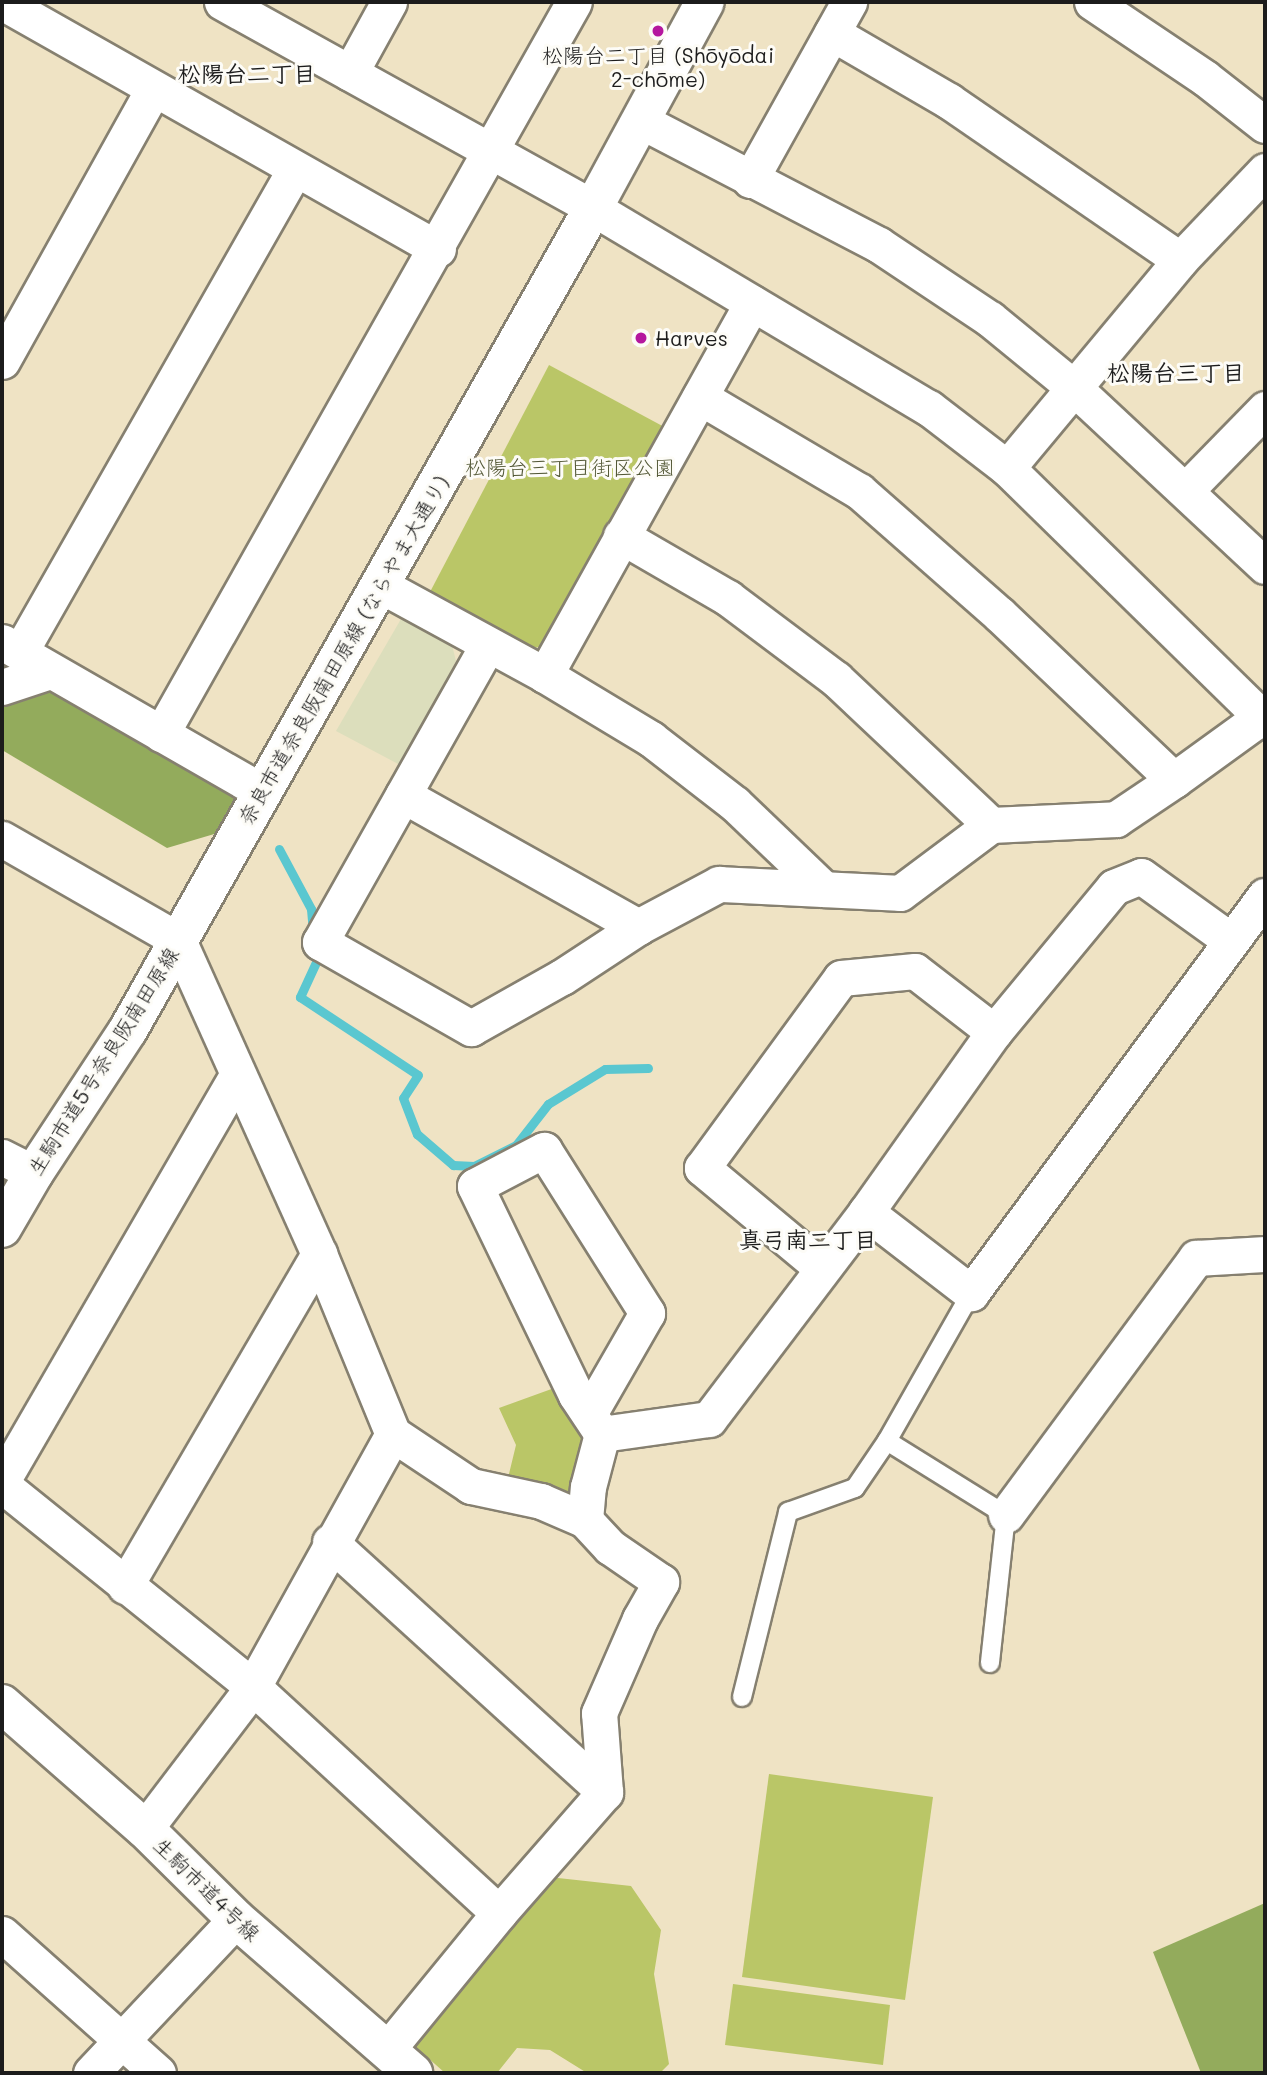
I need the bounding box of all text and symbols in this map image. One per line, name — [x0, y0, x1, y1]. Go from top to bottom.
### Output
marker: 松陽台二丁目 (Shōyōdai 2-chōme) — [650, 23, 666, 39]
place label: 松陽台二丁目 (Shōyōdai 2-chōme) — [542, 42, 774, 92]
district label: 松陽台二丁目 — [178, 59, 316, 87]
place label: Harves — [655, 325, 728, 351]
marker: Harves — [633, 330, 649, 346]
district label: 松陽台三丁目 — [1107, 358, 1245, 386]
park label: 松陽台三丁目街区公園 — [465, 454, 675, 480]
street label: 奈良市道奈良阪南田原線 (ならやま大通り) — [232, 471, 454, 829]
street label: 生駒市道5号奈良阪南田原線 — [22, 942, 184, 1180]
district label: 真弓南二丁目 — [739, 1225, 877, 1253]
street label: 生駒市道4号線 — [148, 1832, 266, 1946]

